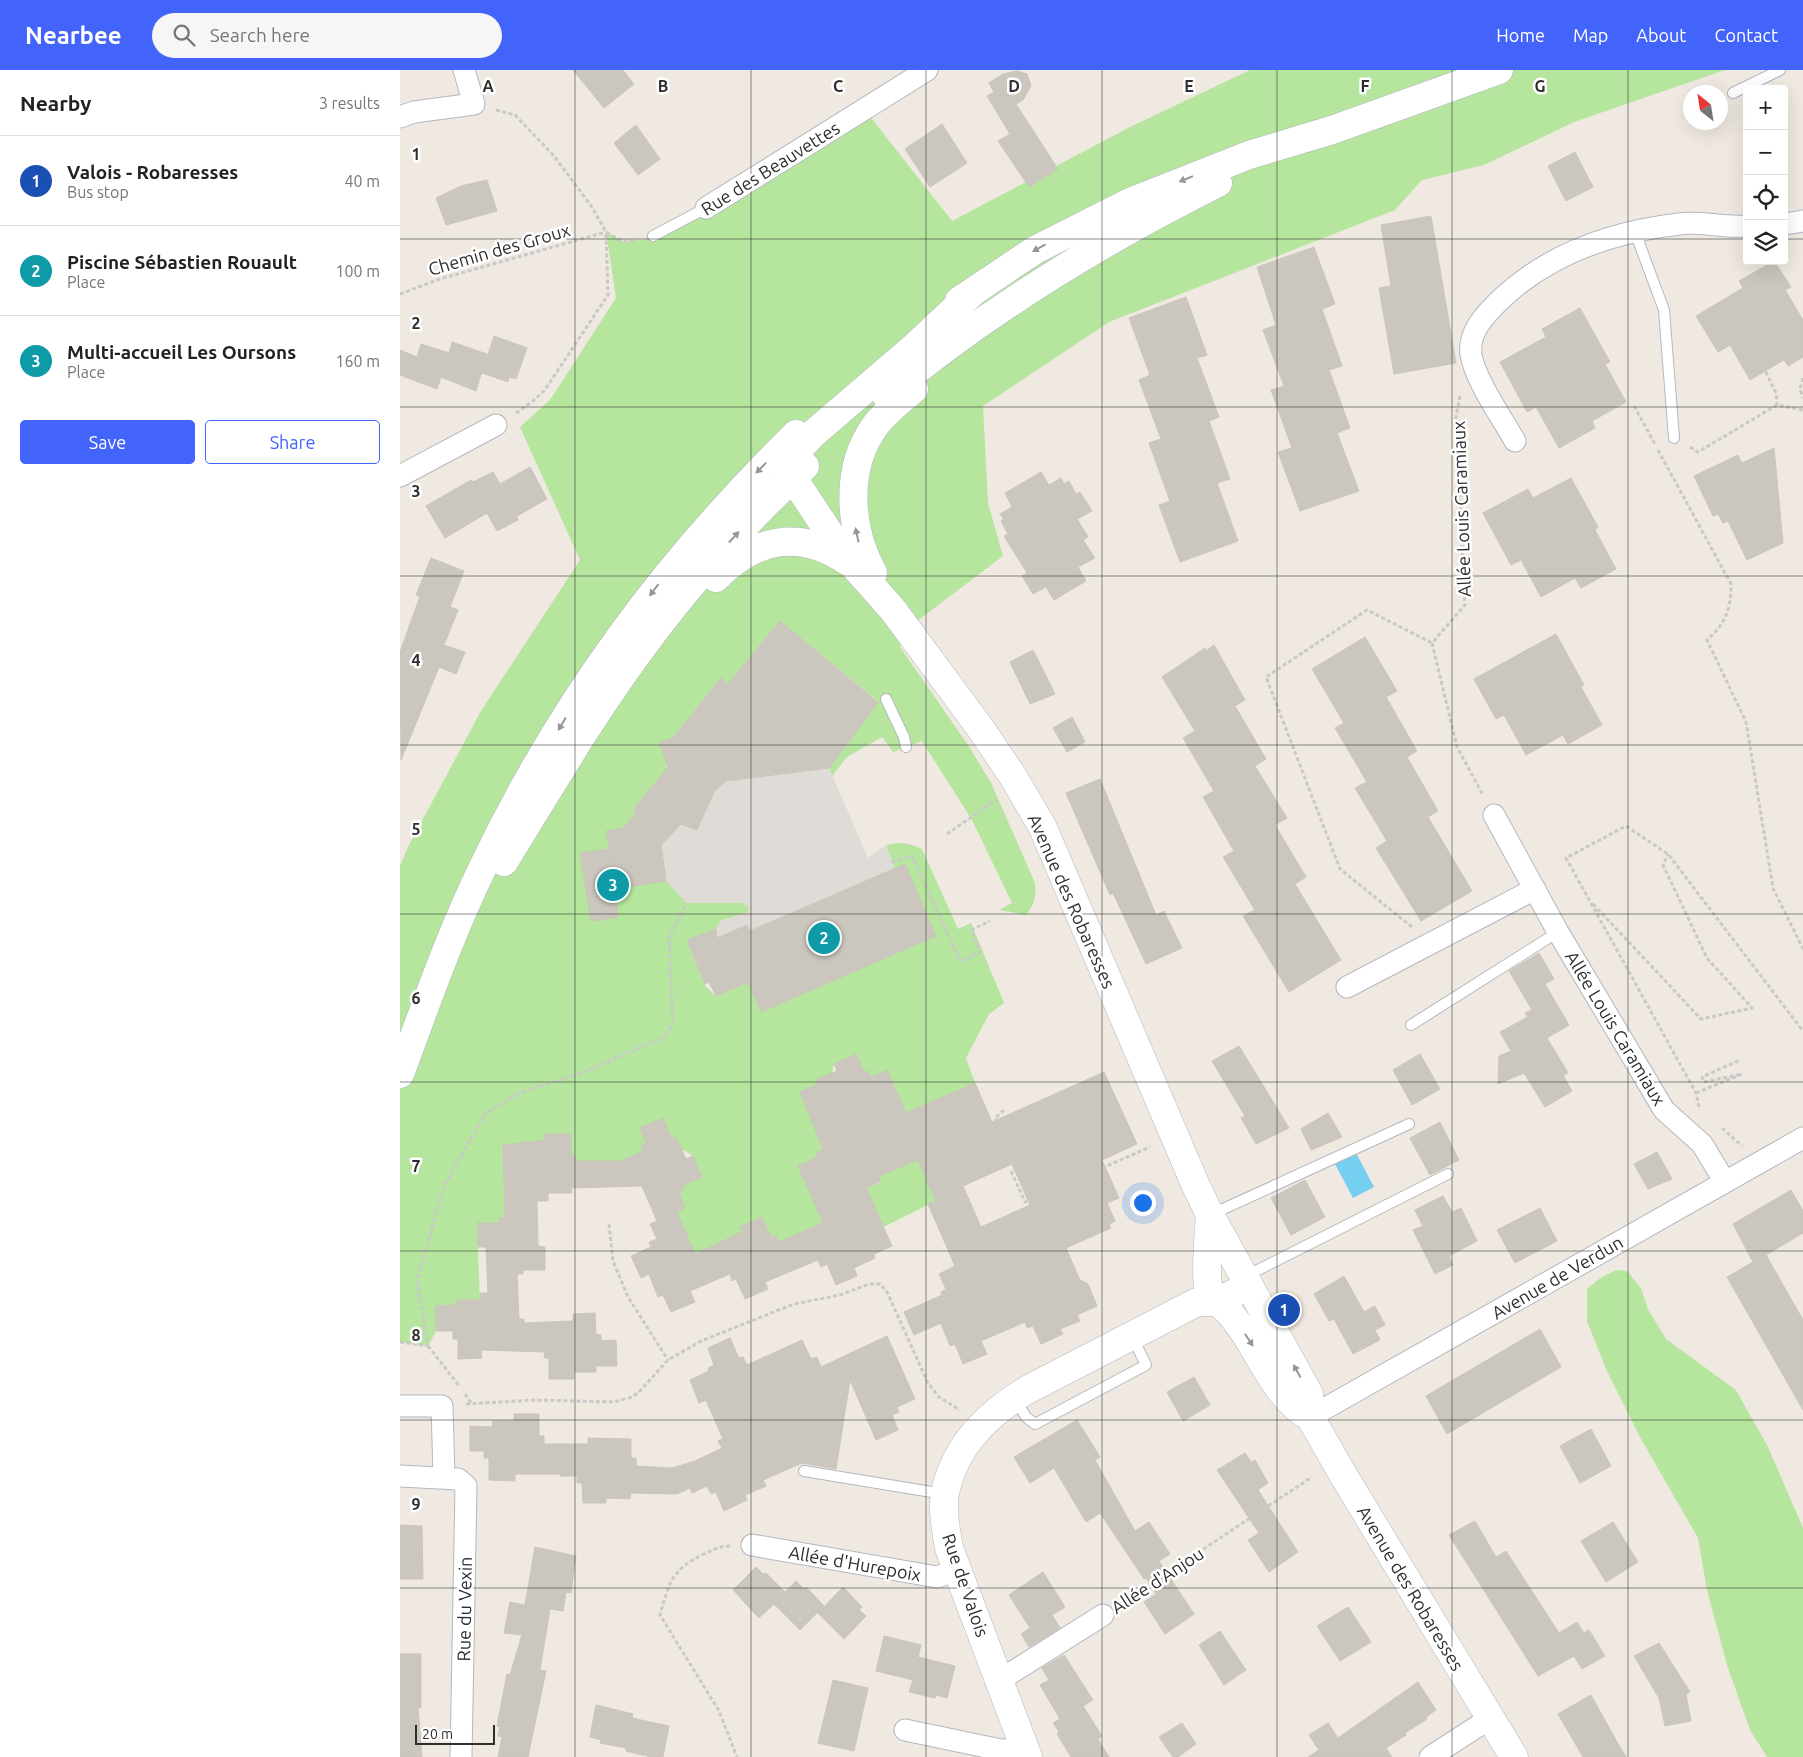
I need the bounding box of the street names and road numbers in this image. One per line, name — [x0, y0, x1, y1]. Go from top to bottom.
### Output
street label: Rue des Beauvettes — [697, 117, 843, 219]
street label: Chemin des Groux — [426, 219, 572, 279]
street label: Allée Louis Caramiaux — [1448, 421, 1474, 597]
street label: Avenue des Robaresses — [1024, 811, 1120, 991]
street label: Allée Louis Caramiaux — [1562, 947, 1670, 1109]
street label: Avenue de Verdun — [1488, 1231, 1626, 1323]
street label: Avenue des Robaresses — [1354, 1502, 1468, 1674]
street label: Rue de Valois — [939, 1531, 993, 1639]
street label: Allée d'Hurepoix — [787, 1542, 923, 1584]
street label: Allée d'Anjou — [1107, 1543, 1207, 1617]
street label: Rue du Vexin — [453, 1556, 475, 1662]

